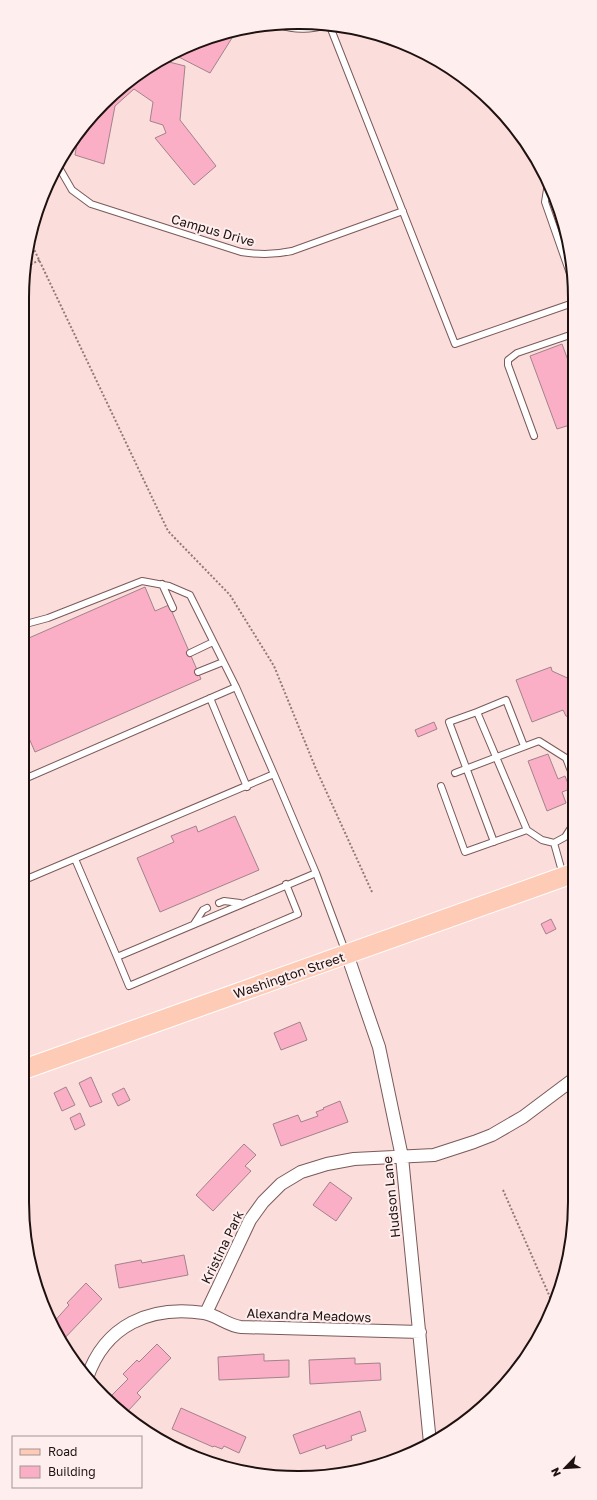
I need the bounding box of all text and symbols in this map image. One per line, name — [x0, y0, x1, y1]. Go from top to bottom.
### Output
street label: Campus Drive — [170, 210, 256, 250]
street label: Washington Street — [231, 948, 347, 1002]
street label: Hudson Lane — [379, 1155, 403, 1239]
street label: Kristina Park — [197, 1207, 247, 1286]
street label: Alexandra Meadows — [246, 1305, 372, 1325]
legend — [12, 1436, 142, 1488]
text: Road — [48, 1444, 77, 1459]
north arrow — [545, 1448, 585, 1488]
text: Building — [48, 1464, 96, 1479]
text: N — [548, 1466, 563, 1479]

